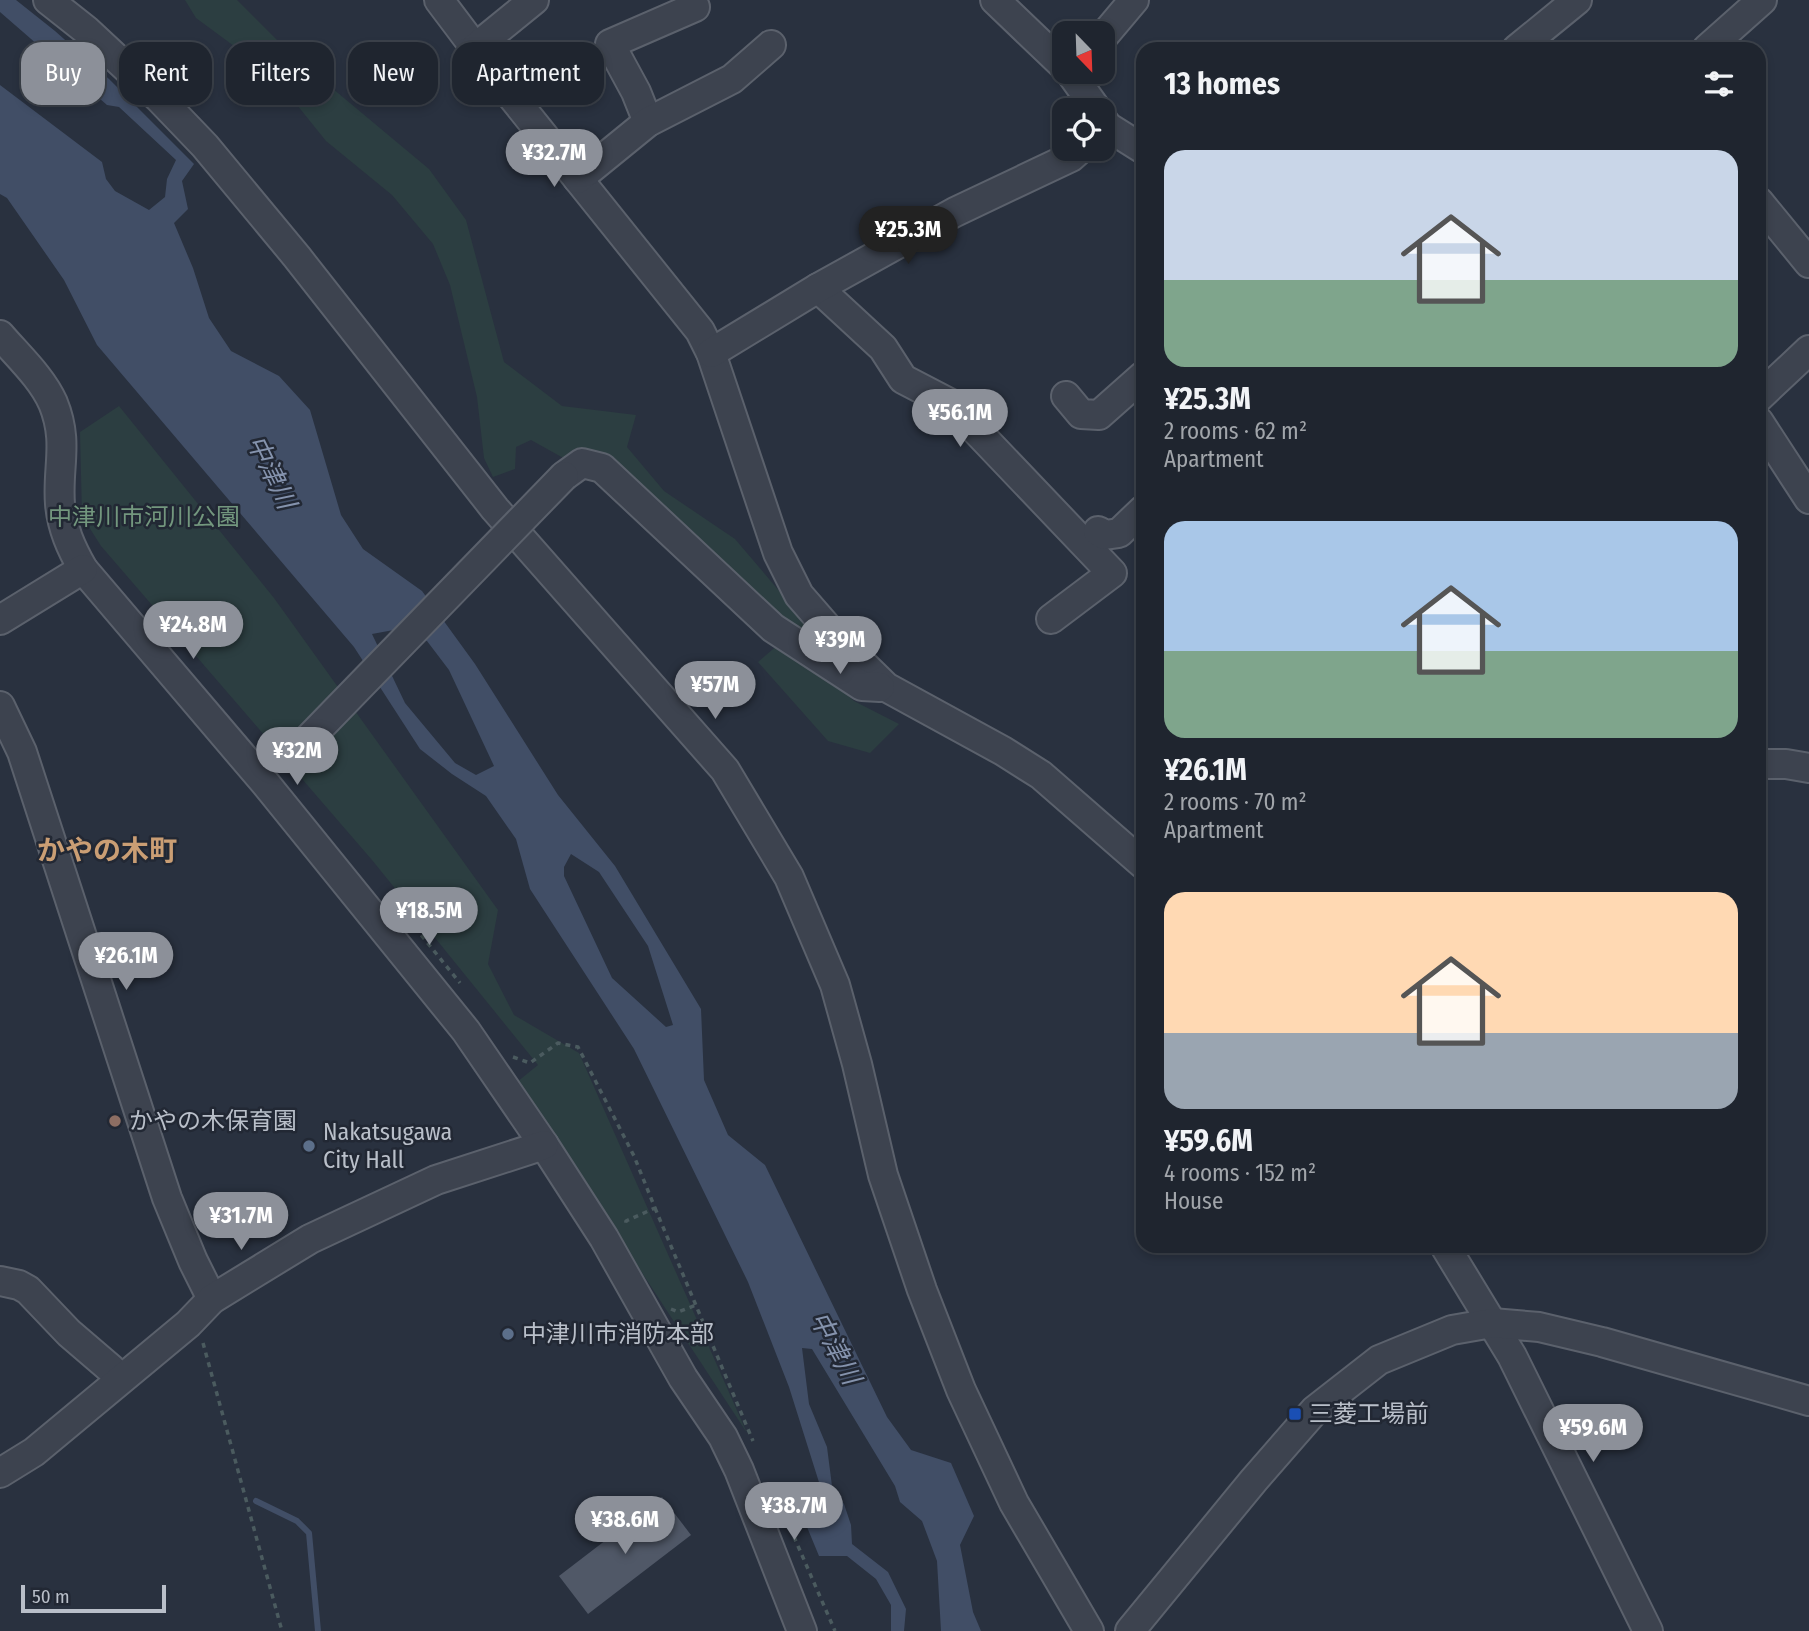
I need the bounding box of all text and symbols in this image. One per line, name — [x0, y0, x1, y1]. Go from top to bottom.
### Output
north arrow — [1052, 21, 1115, 84]
map controls — [1052, 21, 1115, 161]
chip: Buy — [21, 42, 105, 105]
chip: Rent — [119, 42, 212, 105]
chip: Filters — [226, 42, 334, 105]
chip: New — [348, 42, 438, 105]
chip: Apartment — [452, 42, 604, 105]
icon: filters — [1700, 65, 1738, 103]
text: 13 homes — [1164, 66, 1280, 102]
button: locate — [1052, 98, 1115, 161]
pin: ¥32.7M — [497, 130, 611, 189]
text: ¥32.7M — [522, 138, 586, 166]
icon: home — [1388, 196, 1514, 322]
pin: ¥25.3M — [851, 206, 965, 266]
text: ¥25.3M — [875, 215, 941, 243]
text: ¥25.3M — [1164, 381, 1251, 417]
pin: ¥56.1M — [903, 390, 1017, 449]
text: ¥56.1M — [928, 398, 992, 426]
text: 2 rooms · 62 m² — [1164, 417, 1307, 445]
water label: 中津川 — [240, 430, 303, 517]
text: Apartment — [1164, 445, 1264, 473]
park label: 中津川市河川公園 — [48, 503, 240, 531]
icon: home — [1388, 567, 1514, 693]
pin: ¥24.8M — [136, 602, 250, 661]
text: ¥24.8M — [159, 610, 227, 638]
pin: ¥39M — [799, 616, 881, 676]
text: ¥39M — [815, 625, 865, 653]
pin: ¥57M — [674, 662, 756, 721]
text: ¥57M — [691, 670, 739, 698]
pin: ¥32M — [256, 728, 338, 787]
text: ¥32M — [272, 736, 322, 764]
text: ¥26.1M — [1164, 752, 1247, 788]
text: 2 rooms · 70 m² — [1164, 788, 1307, 816]
text: Apartment — [1164, 816, 1264, 844]
district label: かやの木町 — [37, 834, 177, 867]
pin: ¥18.5M — [372, 888, 486, 947]
text: ¥18.5M — [396, 896, 462, 924]
pin: ¥26.1M — [69, 932, 183, 992]
icon: home — [1388, 938, 1514, 1064]
text: ¥26.1M — [94, 941, 158, 969]
place label: かやの木保育園 — [129, 1107, 297, 1135]
marker: かやの木保育園 — [107, 1113, 123, 1129]
place label: Nakatsugawa City Hall — [323, 1118, 452, 1174]
text: ¥59.6M — [1164, 1123, 1253, 1159]
marker: Nakatsugawa City Hall — [301, 1138, 317, 1154]
text: 4 rooms · 152 m² — [1164, 1159, 1316, 1187]
text: House — [1164, 1187, 1223, 1215]
pin: ¥31.7M — [184, 1192, 298, 1252]
text: ¥31.7M — [209, 1201, 273, 1229]
water label: 中津川 — [803, 1306, 868, 1392]
place label: 中津川市消防本部 — [522, 1320, 714, 1348]
marker: 中津川市消防本部 — [500, 1326, 516, 1342]
place label: 三菱工場前 — [1309, 1400, 1429, 1428]
pin: ¥59.6M — [1536, 1404, 1650, 1464]
marker: 三菱工場前 — [1287, 1406, 1303, 1422]
text: ¥59.6M — [1559, 1413, 1627, 1441]
pin: ¥38.7M — [737, 1482, 851, 1542]
text: ¥38.7M — [761, 1491, 827, 1519]
pin: ¥38.6M — [568, 1496, 682, 1556]
text: ¥38.6M — [591, 1505, 659, 1533]
scale bar — [21, 1582, 166, 1614]
text: 50 m — [32, 1585, 70, 1608]

